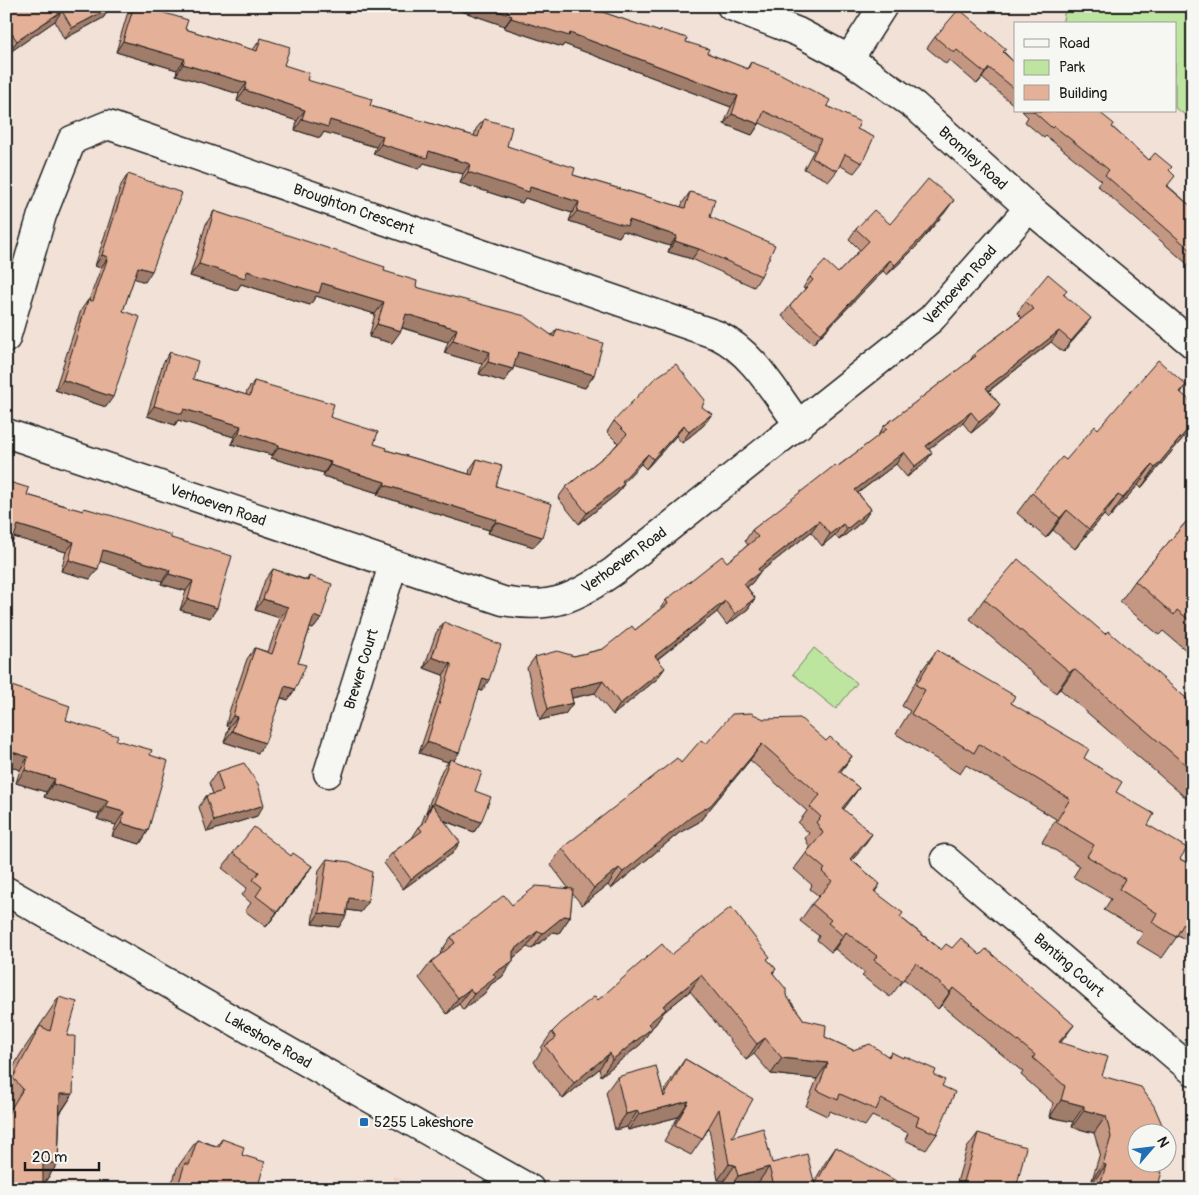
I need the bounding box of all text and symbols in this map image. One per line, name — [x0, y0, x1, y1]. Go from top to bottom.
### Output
legend — [1014, 22, 1176, 112]
text: Road — [1059, 34, 1090, 53]
text: Park — [1059, 58, 1086, 77]
text: Building — [1059, 84, 1107, 103]
street label: Bromley Road — [934, 122, 1011, 194]
street label: Broughton Crescent — [291, 180, 418, 239]
street label: Verhoeven Road — [920, 241, 1001, 329]
street label: Verhoeven Road — [167, 480, 269, 531]
street label: Verhoeven Road — [578, 523, 671, 598]
street label: Brewer Court — [340, 626, 383, 712]
street label: Banting Court — [1029, 930, 1109, 1002]
street label: Lakeshore Road — [221, 1008, 315, 1073]
place label: 5255 Lakeshore — [374, 1113, 474, 1132]
marker: 5255 Lakeshore — [358, 1116, 370, 1128]
north arrow — [1126, 1122, 1176, 1172]
text: N — [1153, 1134, 1173, 1150]
scale bar — [25, 1140, 99, 1172]
text: 20 m — [32, 1148, 67, 1167]

